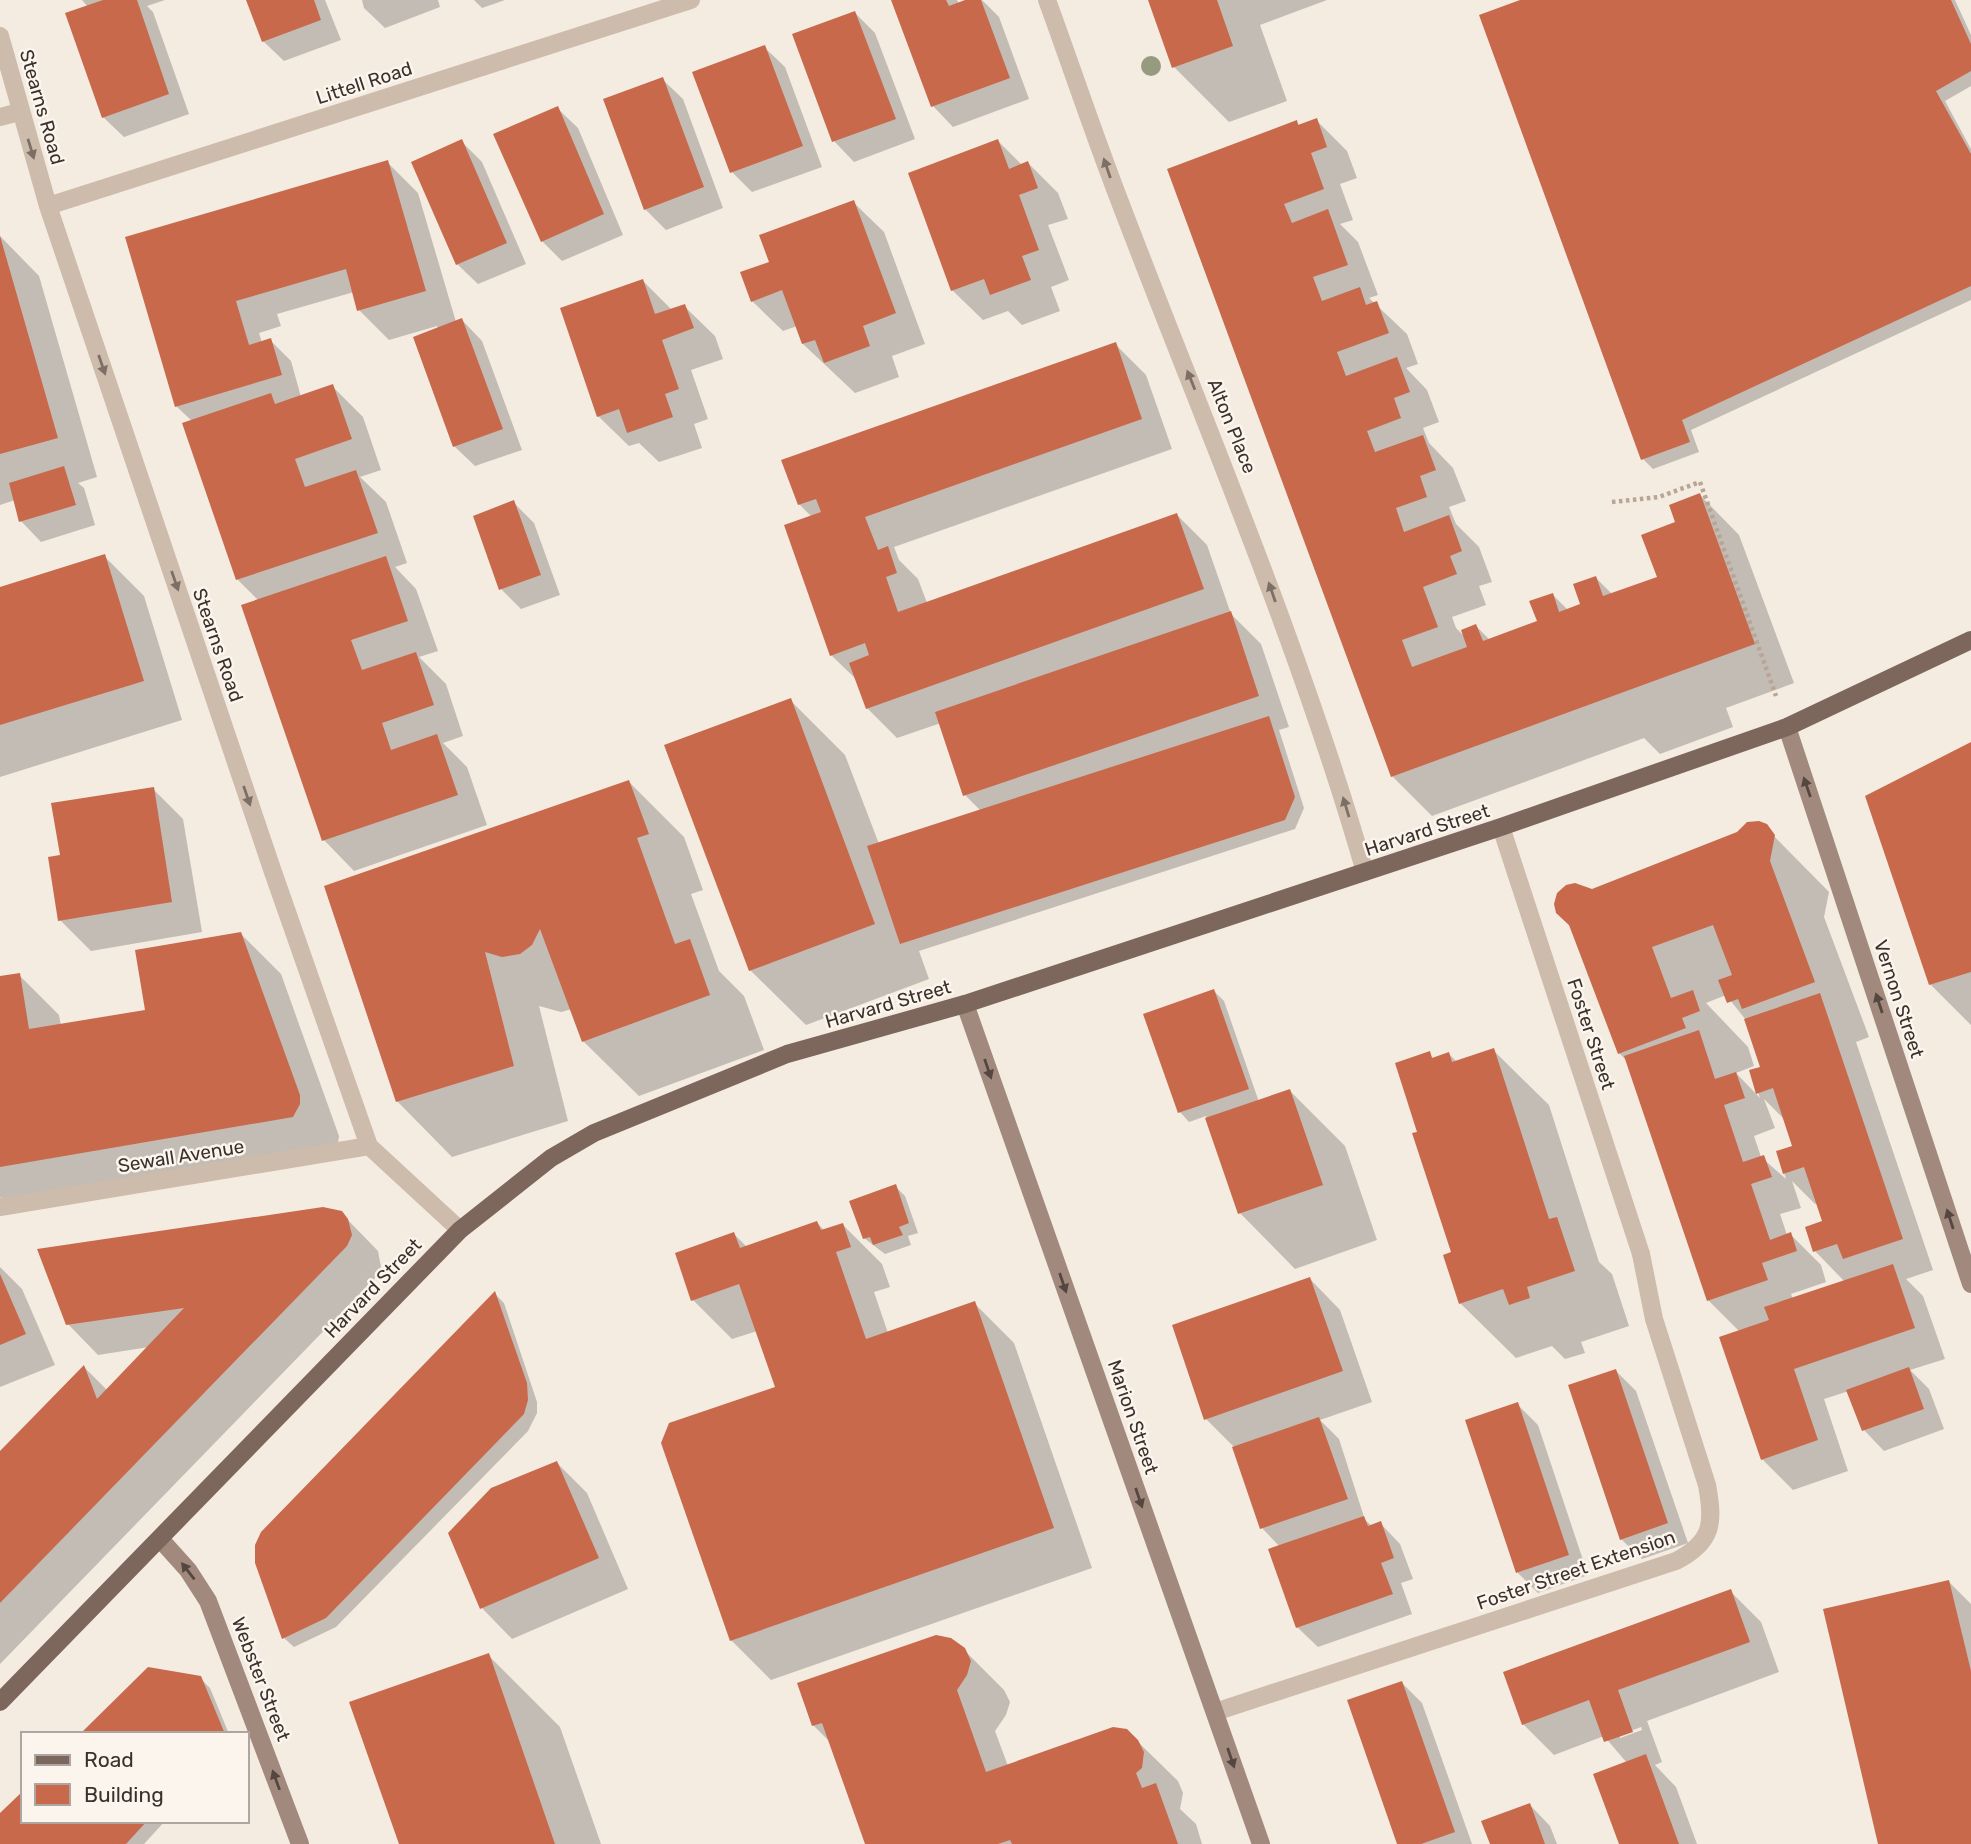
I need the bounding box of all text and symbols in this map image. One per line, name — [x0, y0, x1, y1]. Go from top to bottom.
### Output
street label: Stearns Road — [15, 47, 69, 167]
street label: Littell Road — [313, 57, 415, 109]
one-way arrow — [26, 139, 36, 160]
one-way arrow — [1102, 157, 1113, 178]
one-way arrow — [97, 355, 108, 376]
one-way arrow — [1185, 369, 1196, 390]
street label: Alton Place — [1203, 375, 1261, 477]
one-way arrow — [170, 570, 181, 591]
one-way arrow — [1266, 581, 1277, 602]
street label: Stearns Road — [188, 585, 248, 705]
one-way arrow — [1801, 776, 1812, 797]
one-way arrow — [242, 786, 253, 807]
one-way arrow — [1341, 796, 1351, 817]
street label: Harvard Street — [1362, 799, 1493, 861]
street label: Vernon Street — [1869, 937, 1929, 1062]
street label: Harvard Street — [822, 975, 954, 1033]
street label: Foster Street — [1562, 975, 1620, 1093]
one-way arrow — [1873, 992, 1883, 1013]
one-way arrow — [983, 1058, 994, 1079]
street label: Sewall Avenue — [116, 1135, 246, 1177]
one-way arrow — [1944, 1208, 1955, 1229]
street label: Harvard Street — [320, 1233, 427, 1343]
one-way arrow — [1058, 1273, 1069, 1294]
street label: Marion Street — [1103, 1357, 1163, 1478]
one-way arrow — [1134, 1487, 1145, 1508]
street label: Foster Street Extension — [1474, 1525, 1678, 1615]
one-way arrow — [181, 1562, 195, 1580]
street label: Webster Street — [227, 1614, 295, 1745]
legend — [21, 1732, 248, 1823]
text: Road — [84, 1747, 134, 1772]
one-way arrow — [1226, 1748, 1237, 1769]
one-way arrow — [270, 1769, 281, 1790]
text: Building — [84, 1782, 164, 1807]

